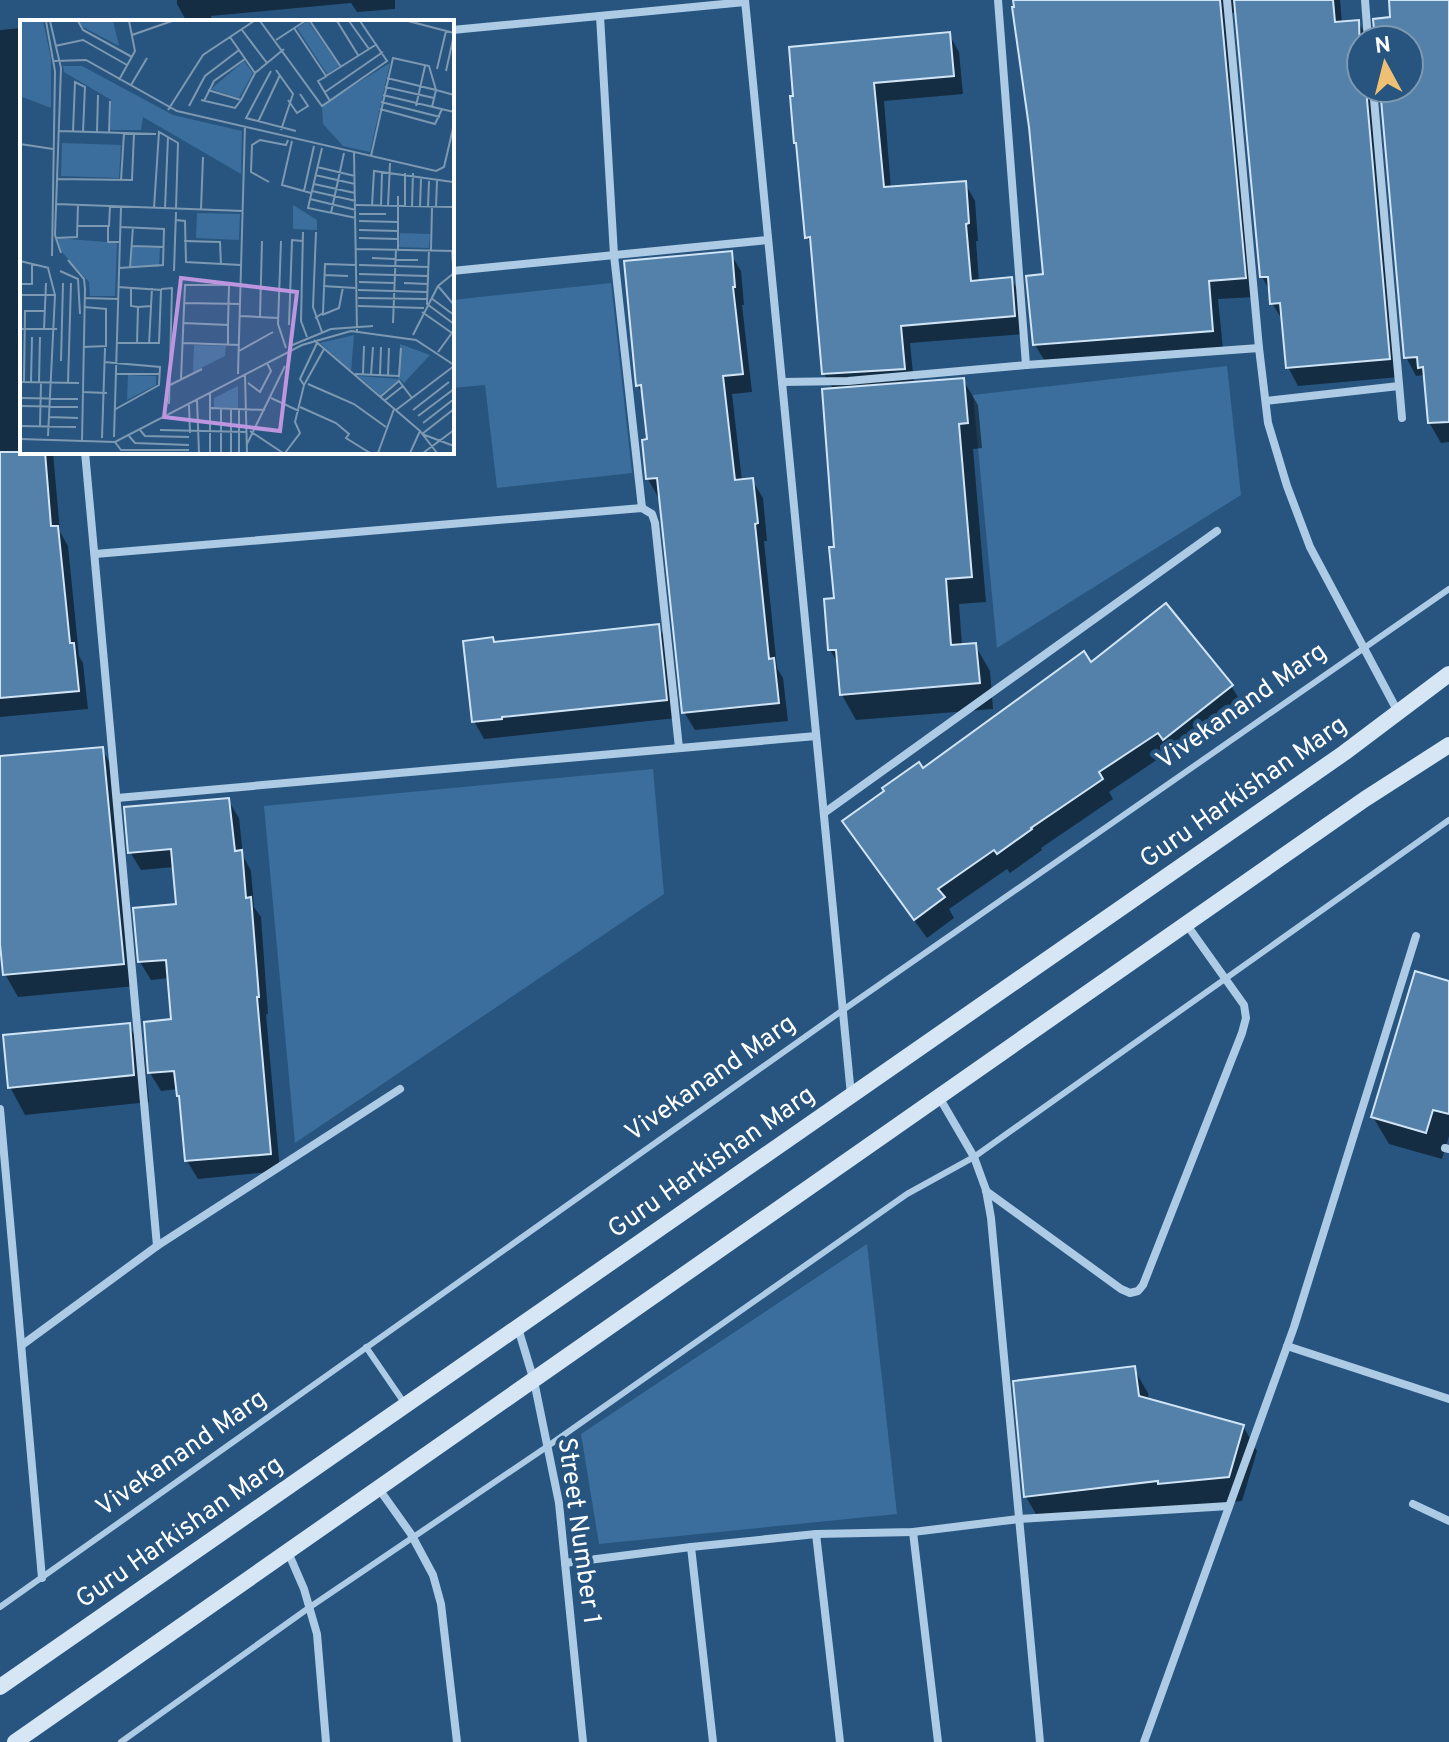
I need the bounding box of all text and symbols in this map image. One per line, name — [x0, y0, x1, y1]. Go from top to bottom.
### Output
inset map — [20, 20, 454, 454]
north arrow — [1345, 24, 1425, 104]
text: N — [1373, 32, 1392, 61]
street label: Vivekanand Marg — [1150, 636, 1334, 778]
street label: Guru Harkishan Marg — [1134, 709, 1354, 877]
street label: Vivekanand Marg — [619, 1008, 803, 1150]
street label: Guru Harkishan Marg — [602, 1079, 822, 1247]
street label: Vivekanand Marg — [90, 1383, 274, 1525]
street label: Street Number 1 — [549, 1436, 607, 1626]
street label: Guru Harkishan Marg — [70, 1449, 290, 1617]

